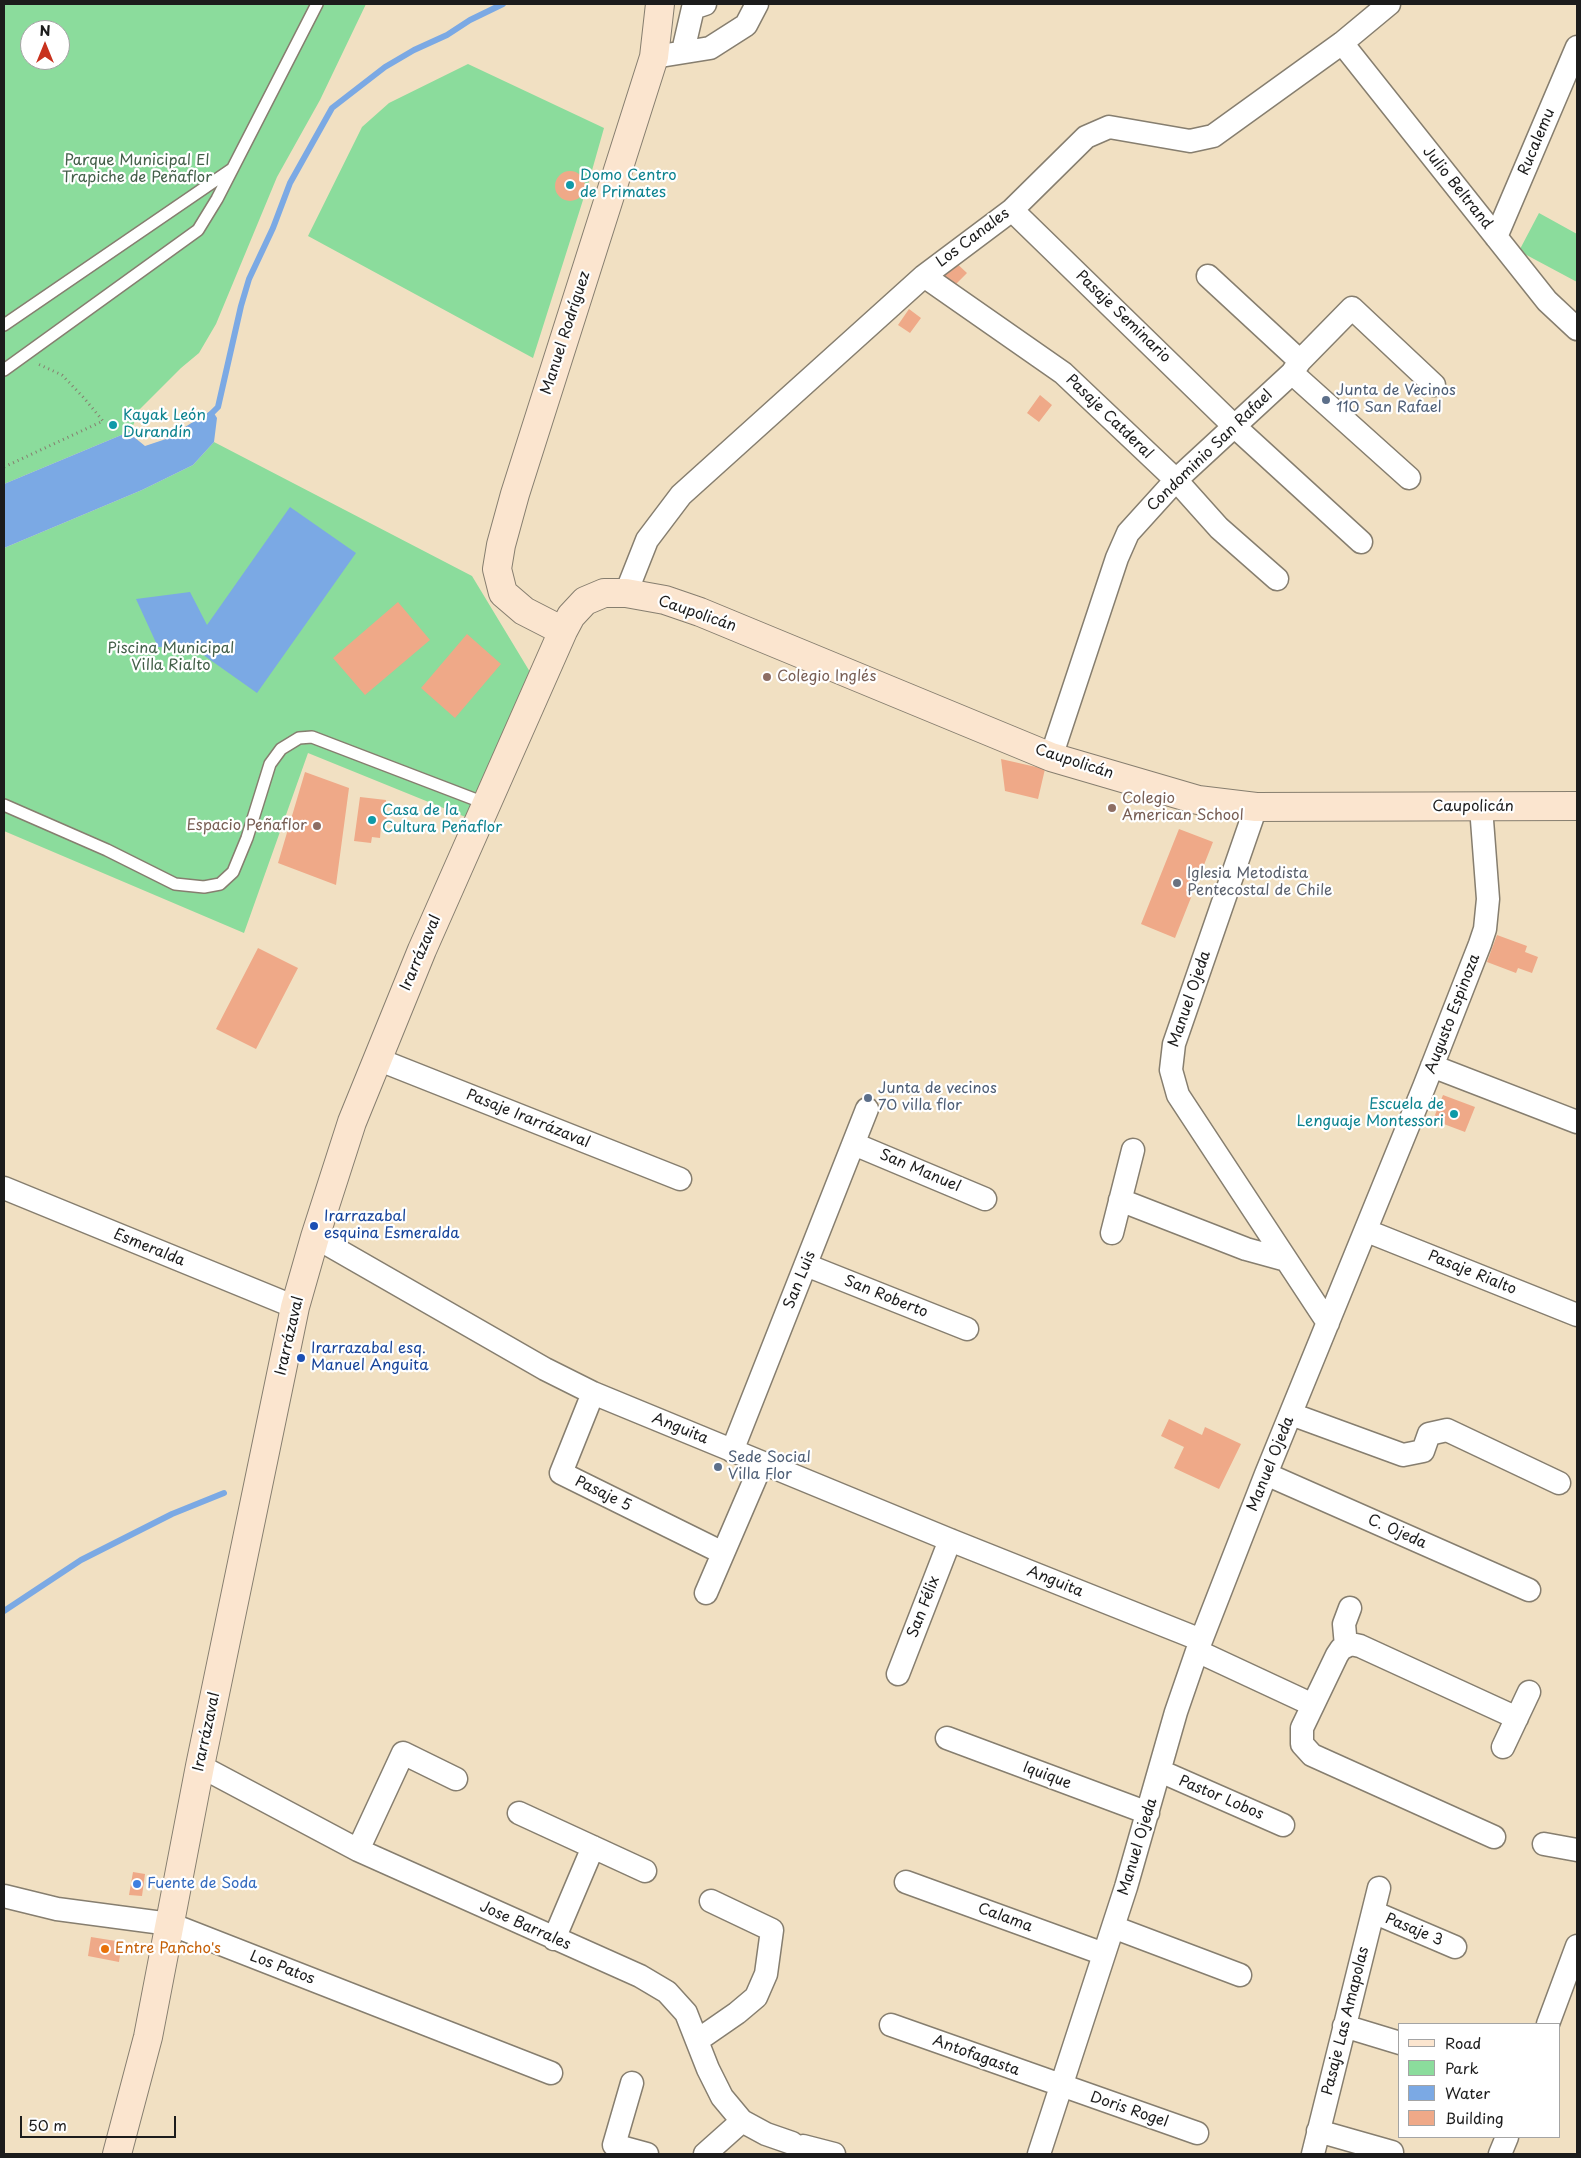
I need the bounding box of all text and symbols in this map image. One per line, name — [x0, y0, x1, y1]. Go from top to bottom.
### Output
north arrow — [20, 20, 70, 70]
text: N — [39, 20, 51, 41]
street label: Rucalemu — [1515, 106, 1559, 178]
street label: Julio Beltrand — [1418, 143, 1496, 233]
park label: Parque Municipal El Trapiche de Peñaflor — [62, 152, 212, 187]
place label: Domo Centro de Primates — [580, 167, 677, 202]
marker: Domo Centro de Primates — [564, 179, 576, 191]
street label: Los Canales — [933, 205, 1013, 271]
street label: Pasaje Seminario — [1072, 267, 1174, 367]
street label: Manuel Rodríguez — [538, 269, 594, 397]
street label: Pasaje Catderal — [1062, 371, 1156, 463]
place label: Junta de Vecinos 110 San Rafael — [1336, 382, 1456, 417]
street label: Condominio San Rafael — [1144, 386, 1276, 516]
marker: Junta de Vecinos 110 San Rafael — [1320, 394, 1332, 406]
place label: Kayak León Durandín — [123, 407, 206, 442]
marker: Kayak León Durandín — [107, 419, 119, 431]
street label: Caupolicán — [656, 592, 738, 636]
park label: Piscina Municipal Villa Rialto — [108, 640, 234, 675]
place label: Colegio Inglés — [777, 668, 876, 686]
marker: Colegio Inglés — [761, 671, 773, 683]
street label: Caupolicán — [1032, 741, 1116, 783]
place label: Colegio American School — [1122, 790, 1244, 825]
street label: Caupolicán — [1432, 798, 1514, 816]
place label: Casa de la Cultura Peñaflor — [382, 802, 502, 837]
marker: Colegio American School — [1106, 802, 1118, 814]
marker: Casa de la Cultura Peñaflor — [366, 814, 378, 826]
place label: Espacio Peñaflor — [186, 817, 307, 835]
marker: Espacio Peñaflor — [311, 820, 323, 832]
place label: Iglesia Metodista Pentecostal de Chile — [1187, 865, 1333, 900]
marker: Iglesia Metodista Pentecostal de Chile — [1171, 877, 1183, 889]
street label: Irarrázaval — [397, 912, 445, 994]
street label: Manuel Ojeda — [1165, 948, 1215, 1050]
street label: Augusto Espinoza — [1422, 952, 1484, 1076]
place label: Junta de vecinos 70 villa flor — [878, 1080, 997, 1115]
street label: Pasaje Irarrázaval — [464, 1086, 592, 1152]
marker: Junta de vecinos 70 villa flor — [862, 1092, 874, 1104]
place label: Escuela de Lenguaje Montessori — [1296, 1096, 1444, 1131]
marker: Escuela de Lenguaje Montessori — [1448, 1108, 1460, 1120]
street label: San Manuel — [877, 1146, 963, 1196]
place label: Irarrazabal esquina Esmeralda — [324, 1208, 459, 1243]
marker: Irarrazabal esquina Esmeralda — [308, 1220, 320, 1232]
street label: Esmeralda — [111, 1226, 187, 1270]
street label: Pasaje Rialto — [1425, 1247, 1519, 1299]
street label: San Luis — [780, 1248, 820, 1312]
street label: San Roberto — [842, 1272, 930, 1322]
street label: Irarrázaval — [272, 1295, 308, 1377]
place label: Irarrazabal esq. Manuel Anguita — [311, 1340, 429, 1375]
marker: Irarrazabal esq. Manuel Anguita — [295, 1352, 307, 1364]
street label: Anguita — [649, 1410, 711, 1448]
street label: Manuel Ojeda — [1244, 1414, 1298, 1514]
place label: Sede Social Villa Flor — [728, 1449, 811, 1484]
marker: Sede Social Villa Flor — [712, 1461, 724, 1473]
street label: Pasaje 5 — [572, 1473, 634, 1515]
street label: C. Ojeda — [1365, 1511, 1429, 1553]
street label: Anguita — [1024, 1563, 1086, 1601]
street label: San Félix — [904, 1574, 944, 1640]
street label: Irarrázaval — [190, 1691, 224, 1773]
street label: Iquique — [1020, 1759, 1074, 1793]
street label: Pastor Lobos — [1176, 1772, 1266, 1824]
street label: Manuel Ojeda — [1115, 1796, 1161, 1898]
place label: Fuente de Soda — [147, 1875, 257, 1893]
marker: Fuente de Soda — [131, 1878, 143, 1890]
street label: Jose Barrales — [477, 1898, 573, 1954]
street label: Calama — [975, 1900, 1035, 1936]
street label: Pasaje 3 — [1382, 1910, 1446, 1950]
place label: Entre Pancho's — [115, 1940, 221, 1958]
marker: Entre Pancho's — [99, 1943, 111, 1955]
street label: Pasaje Las Amapolas — [1319, 1945, 1373, 2097]
street label: Los Patos — [247, 1947, 317, 1989]
legend — [1398, 2023, 1561, 2138]
text: Road — [1445, 2031, 1481, 2054]
street label: Antofagasta — [930, 2032, 1022, 2080]
text: Park — [1445, 2056, 1479, 2079]
text: Water — [1445, 2081, 1490, 2104]
street label: Doris Rogel — [1088, 2088, 1170, 2132]
scale bar — [22, 2106, 179, 2138]
text: Building — [1445, 2106, 1504, 2129]
text: 50 m — [28, 2113, 67, 2136]

